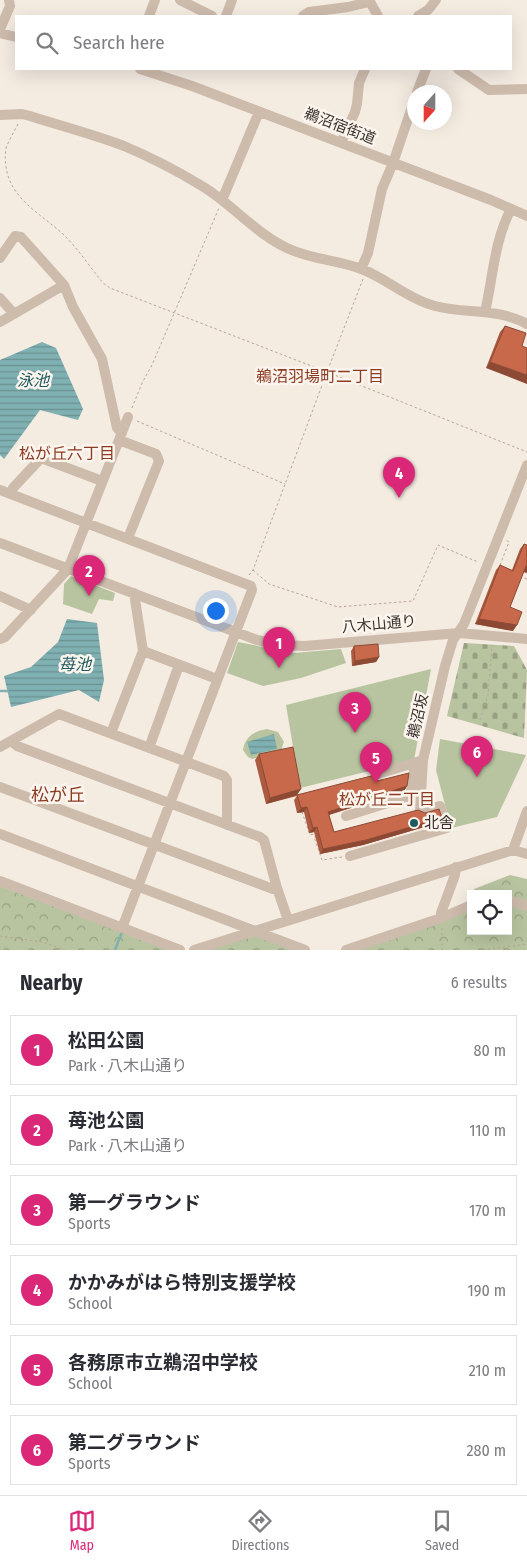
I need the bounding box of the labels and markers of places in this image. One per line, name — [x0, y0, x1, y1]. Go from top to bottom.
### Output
pin: 4 — [383, 457, 415, 498]
pin: 2 — [73, 555, 105, 596]
pin: 1 — [263, 627, 295, 668]
pin: 3 — [339, 692, 371, 733]
pin: 6 — [461, 736, 493, 777]
pin: 5 — [360, 742, 392, 783]
place label: 北舎 — [424, 814, 454, 832]
marker: 北舎 — [408, 817, 420, 829]

